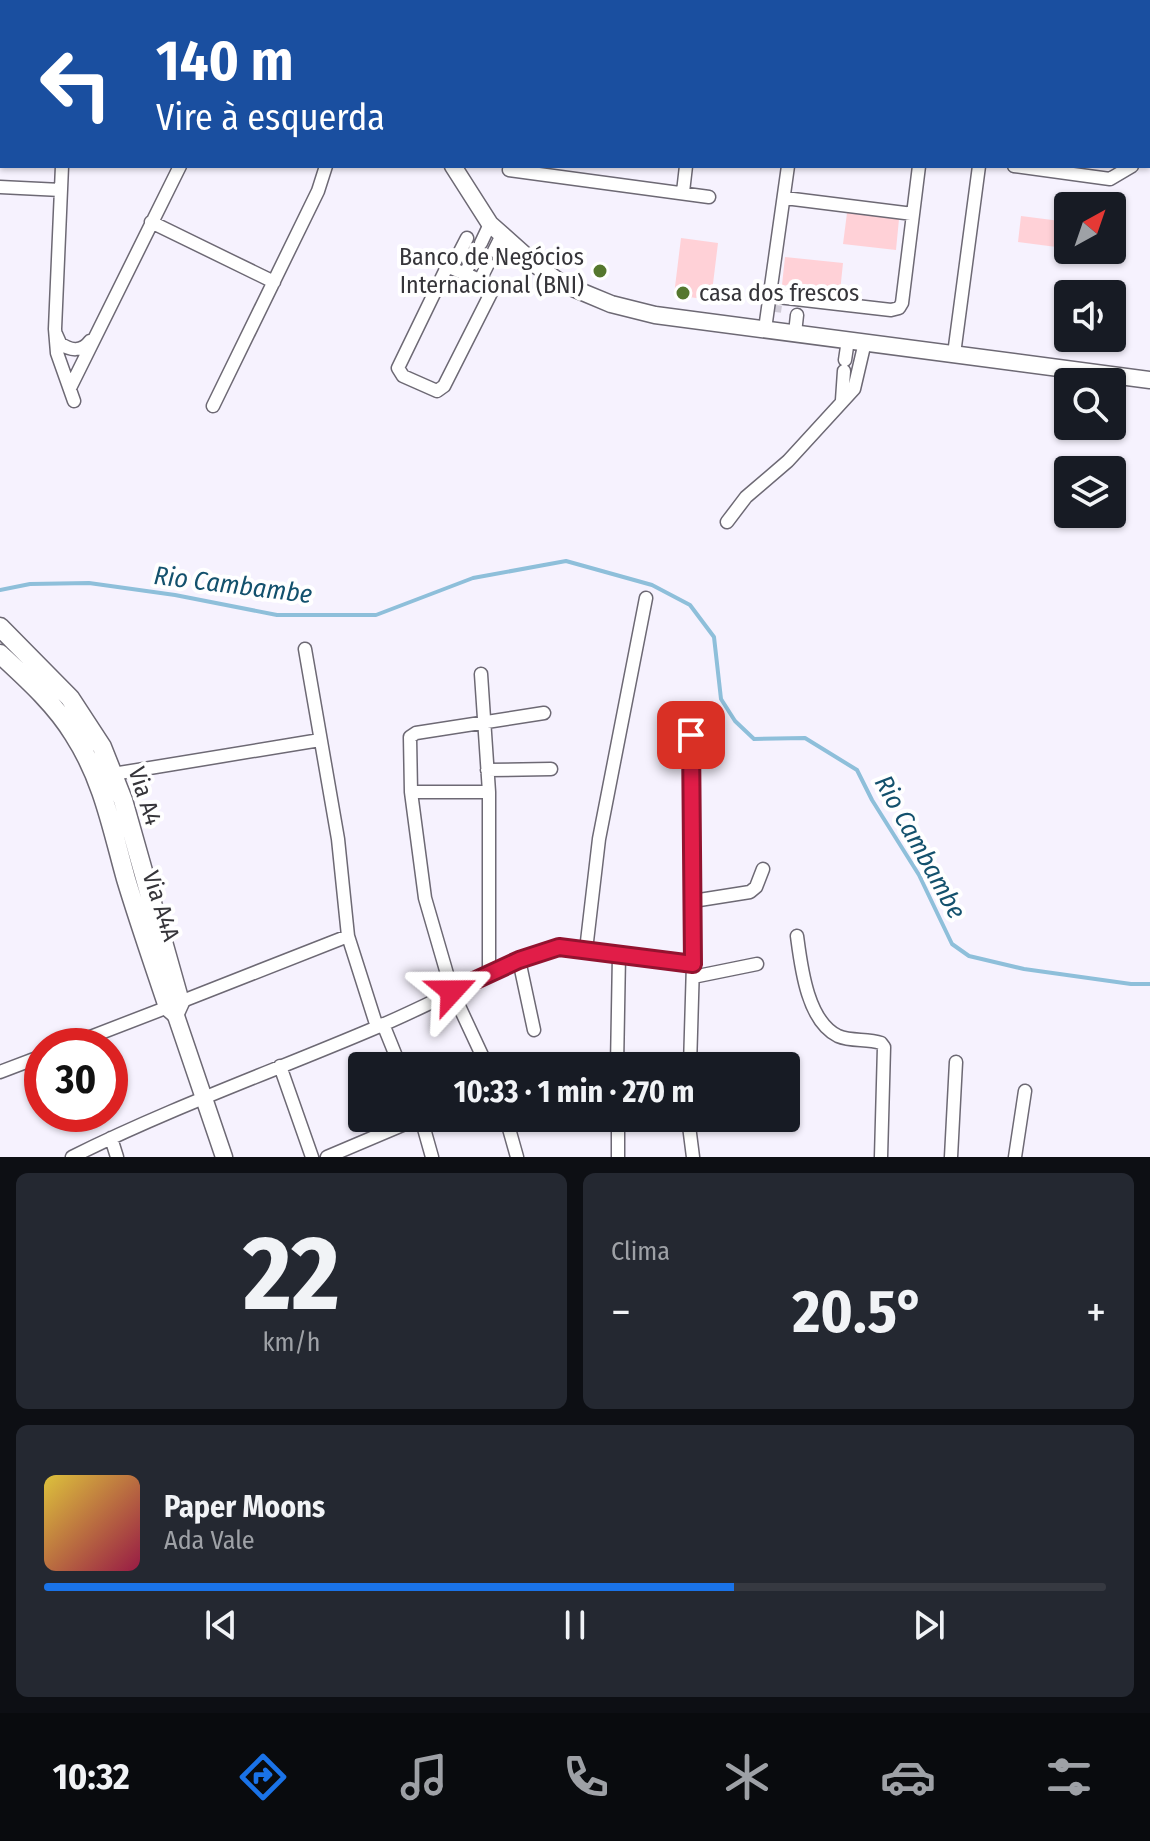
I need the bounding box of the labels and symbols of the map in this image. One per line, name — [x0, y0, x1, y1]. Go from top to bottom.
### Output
north arrow — [1054, 192, 1126, 264]
place label: Banco de Negócios Internacional (BNI) — [399, 243, 584, 299]
marker: Banco de Negócios Internacional (BNI) — [591, 262, 609, 280]
place label: casa dos frescos — [699, 279, 859, 307]
marker: casa dos frescos — [674, 284, 692, 302]
water label: Rio Cambambe — [152, 560, 314, 610]
pin — [657, 701, 725, 769]
street label: Via A4 — [123, 763, 167, 829]
water label: Rio Cambambe — [868, 770, 972, 924]
street label: Via A4A — [137, 867, 186, 945]
position arrow — [410, 949, 494, 1033]
speed limit sign: 30 — [24, 1028, 128, 1132]

